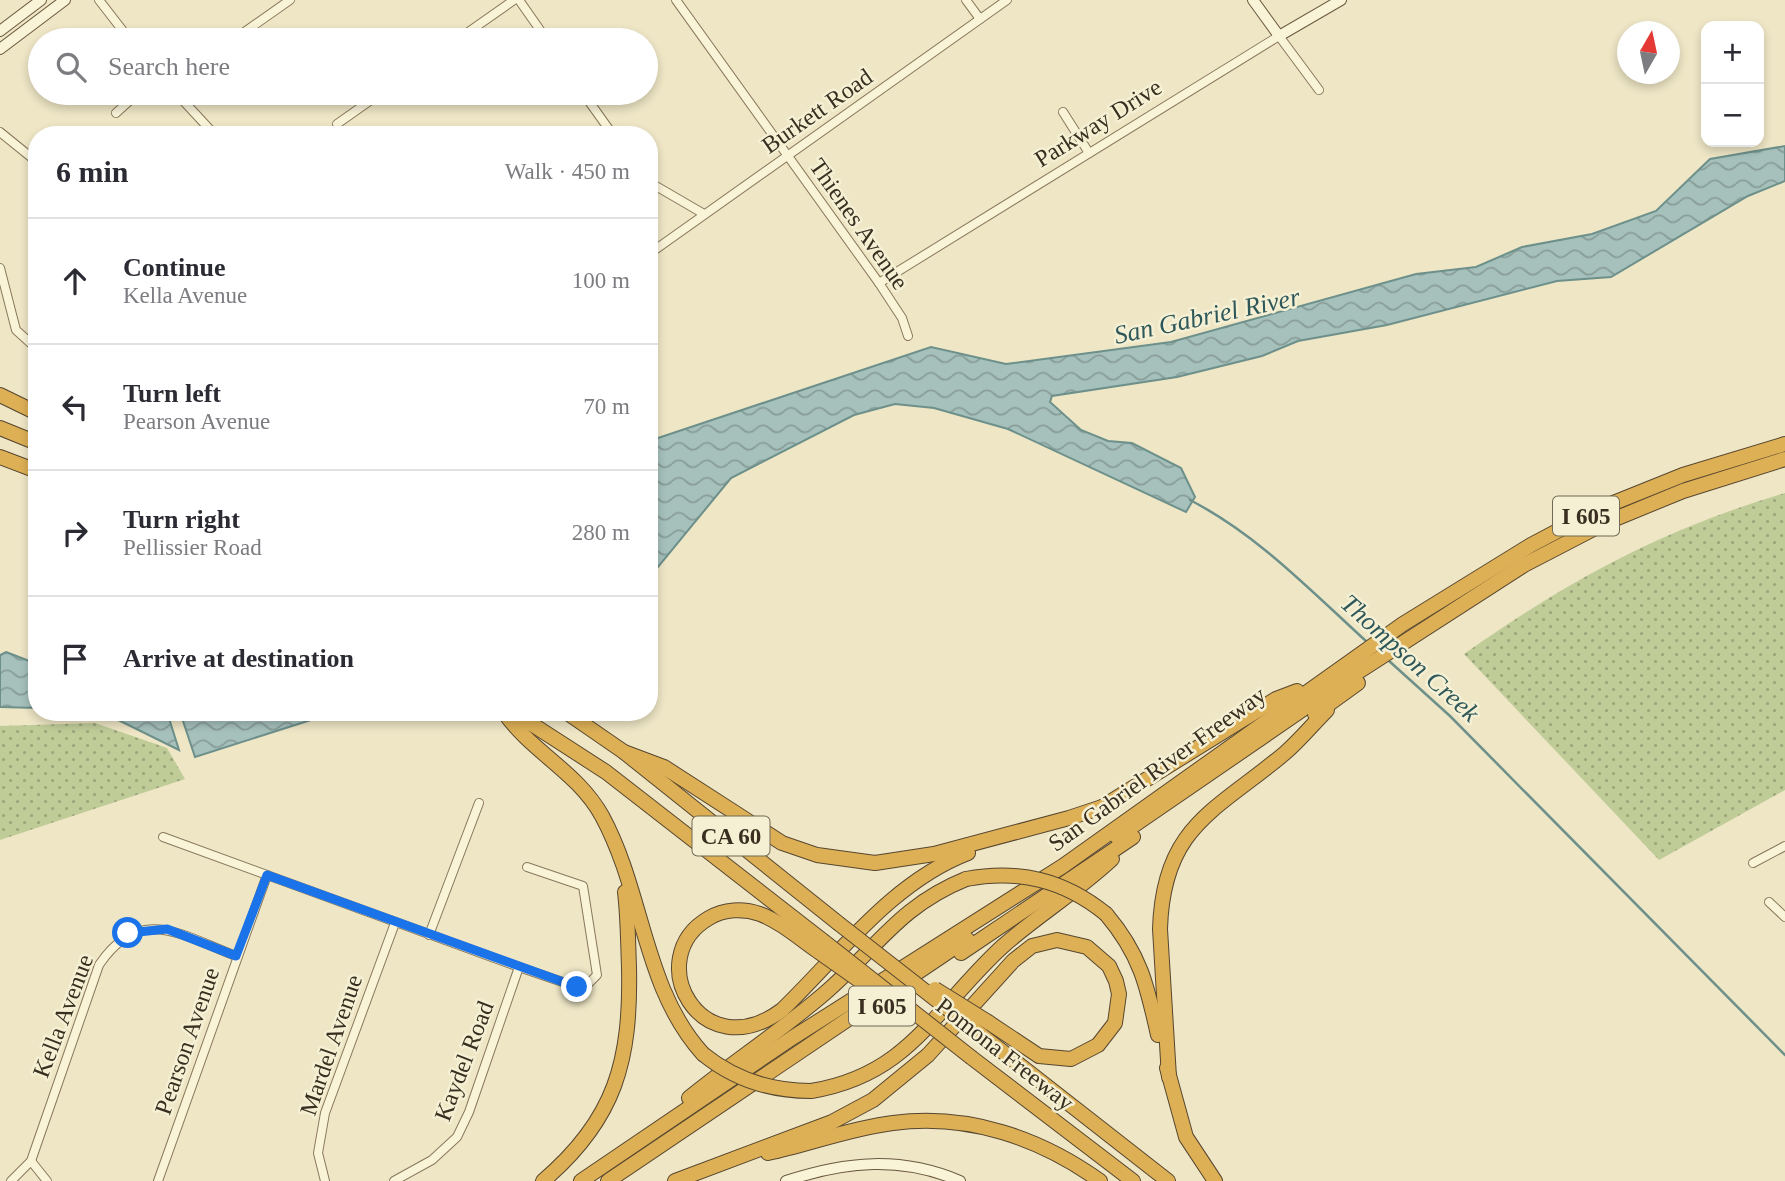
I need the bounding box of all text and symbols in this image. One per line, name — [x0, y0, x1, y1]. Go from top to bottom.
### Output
north arrow — [1617, 21, 1680, 84]
map controls — [1701, 21, 1764, 147]
button: + — [1701, 21, 1764, 84]
search box — [28, 28, 658, 105]
icon: search — [52, 48, 90, 86]
text: Search here — [108, 52, 230, 81]
street label: Burkett Road — [757, 63, 877, 159]
street label: Parkway Drive — [1030, 74, 1166, 172]
button: − — [1701, 84, 1764, 147]
street label: Thienes Avenue — [804, 154, 914, 294]
text: 6 min — [56, 155, 129, 188]
text: Walk · 450 m — [505, 159, 630, 184]
text: Continue — [123, 253, 226, 282]
icon: ahead — [56, 262, 94, 300]
text: 100 m — [572, 268, 630, 293]
water label: San Gabriel River — [1111, 282, 1303, 350]
text: Kella Avenue — [123, 283, 247, 308]
text: Turn left — [123, 379, 221, 408]
icon: left — [56, 388, 94, 426]
text: 70 m — [583, 394, 630, 419]
text: Pearson Avenue — [123, 409, 270, 434]
road number: I 605 — [1553, 496, 1619, 536]
text: Turn right — [123, 505, 240, 534]
icon: right — [56, 514, 94, 552]
text: 280 m — [572, 520, 630, 545]
text: Pellissier Road — [123, 535, 262, 560]
water label: Thompson Creek — [1335, 588, 1485, 728]
icon: arrive — [56, 640, 94, 678]
text: Arrive at destination — [123, 644, 354, 673]
street label: San Gabriel River Freeway — [1043, 682, 1271, 856]
road number: CA 60 — [692, 816, 770, 856]
route start — [112, 917, 143, 948]
street label: Kella Avenue — [28, 951, 98, 1081]
street label: Pearson Avenue — [150, 964, 224, 1118]
street label: Mardel Avenue — [295, 971, 367, 1119]
route end — [561, 971, 592, 1002]
road number: I 605 — [849, 987, 915, 1026]
street label: Pomona Freeway — [931, 992, 1079, 1116]
street label: Kaydel Road — [429, 998, 499, 1124]

